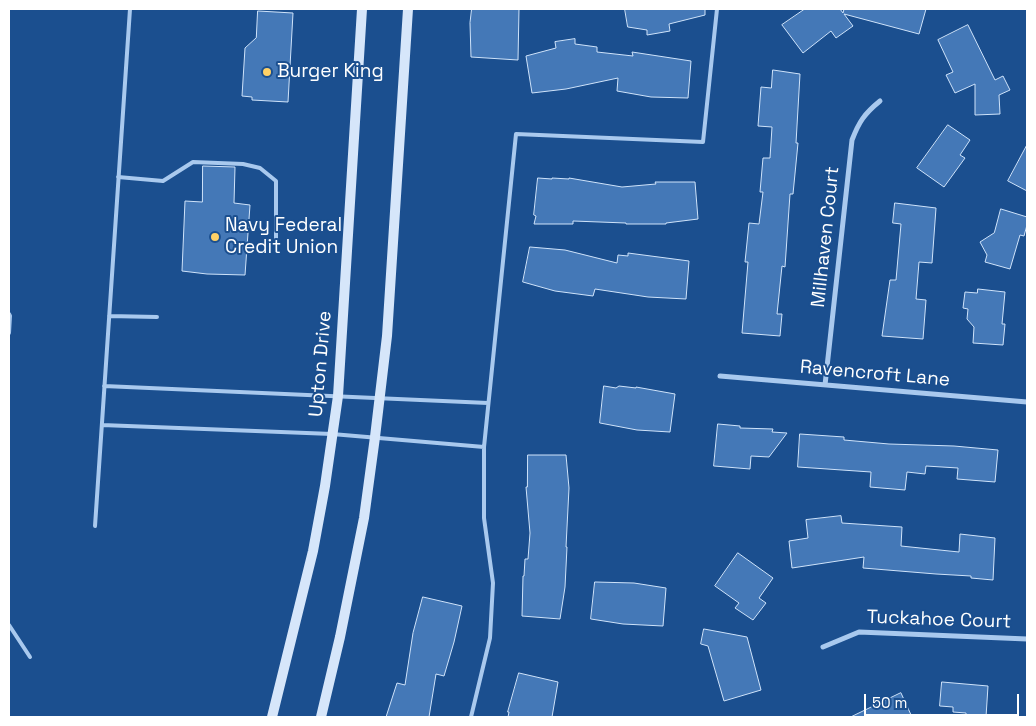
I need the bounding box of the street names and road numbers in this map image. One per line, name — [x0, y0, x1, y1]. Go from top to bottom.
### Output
street label: Millhaven Court — [807, 165, 845, 309]
street label: Upton Drive — [305, 310, 337, 418]
street label: Ravencroft Lane — [799, 356, 951, 392]
street label: Tuckahoe Court — [866, 606, 1012, 634]

